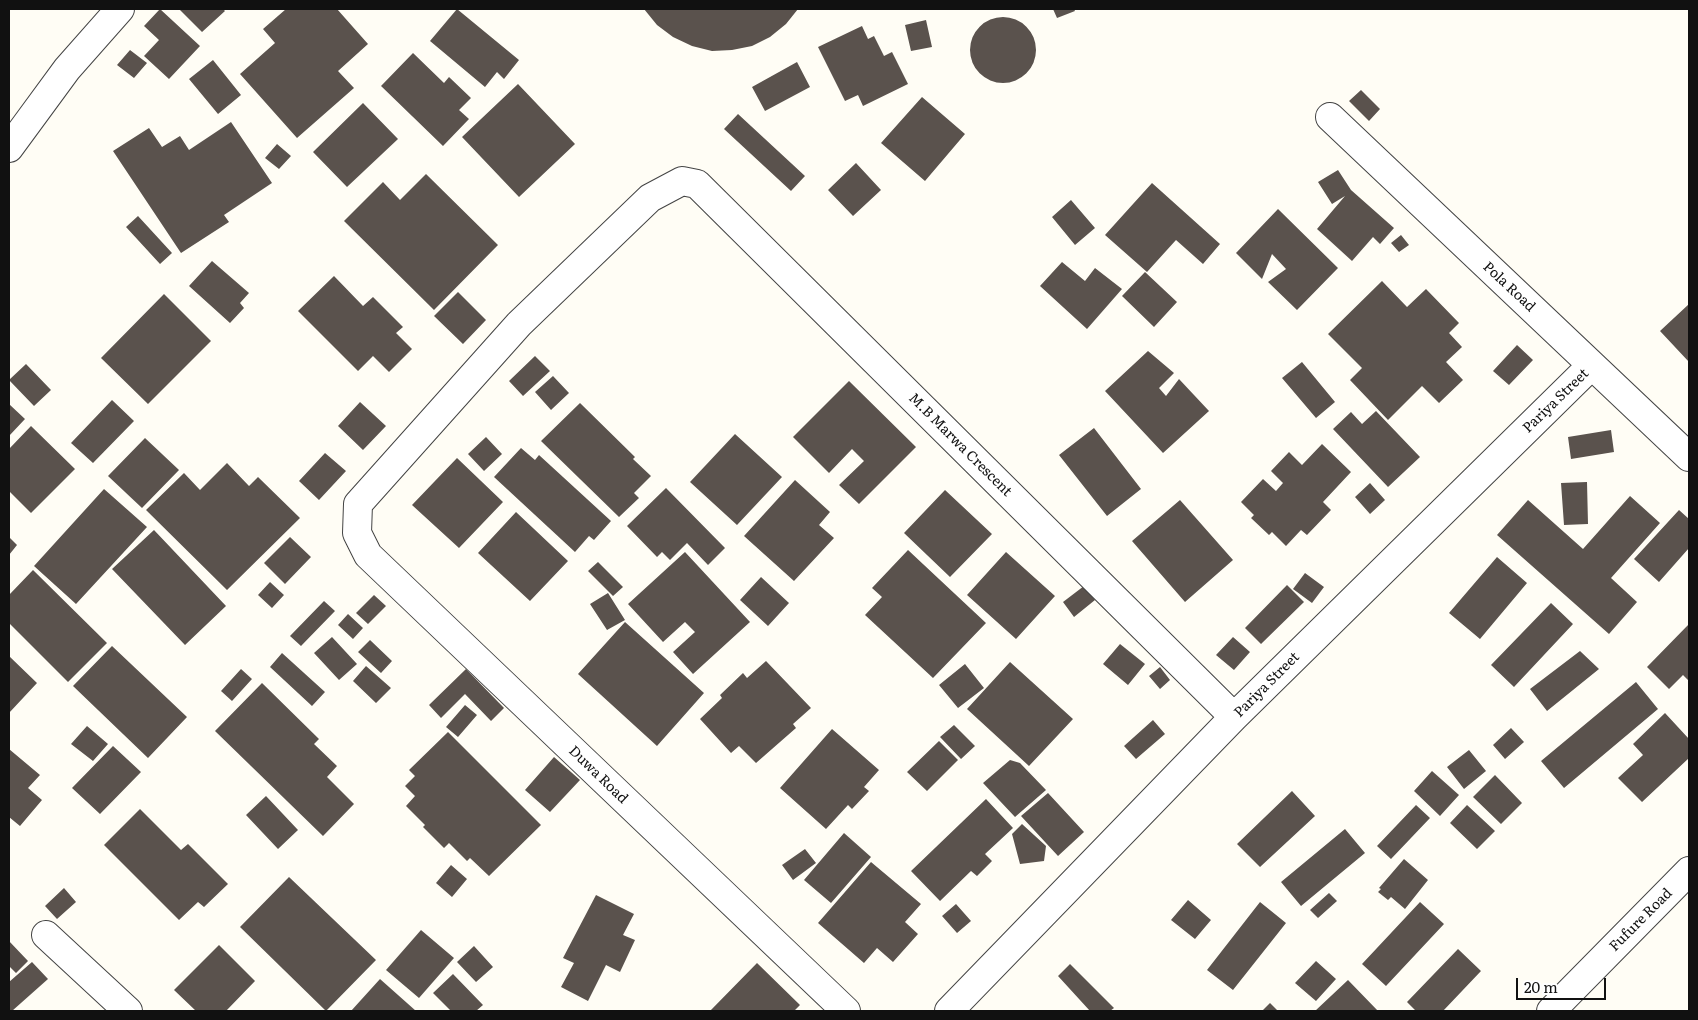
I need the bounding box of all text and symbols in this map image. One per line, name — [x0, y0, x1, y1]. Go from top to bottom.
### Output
street label: Pola Road — [1479, 259, 1539, 315]
street label: Pariya Street — [1520, 365, 1592, 437]
street label: M.B Marwa Crescent — [905, 390, 1015, 500]
street label: Pariya Street — [1231, 649, 1303, 721]
street label: Duwa Road — [565, 743, 631, 807]
street label: Fufure Road — [1606, 885, 1676, 955]
scale bar — [1518, 968, 1608, 1000]
text: 20 m — [1524, 975, 1558, 998]

